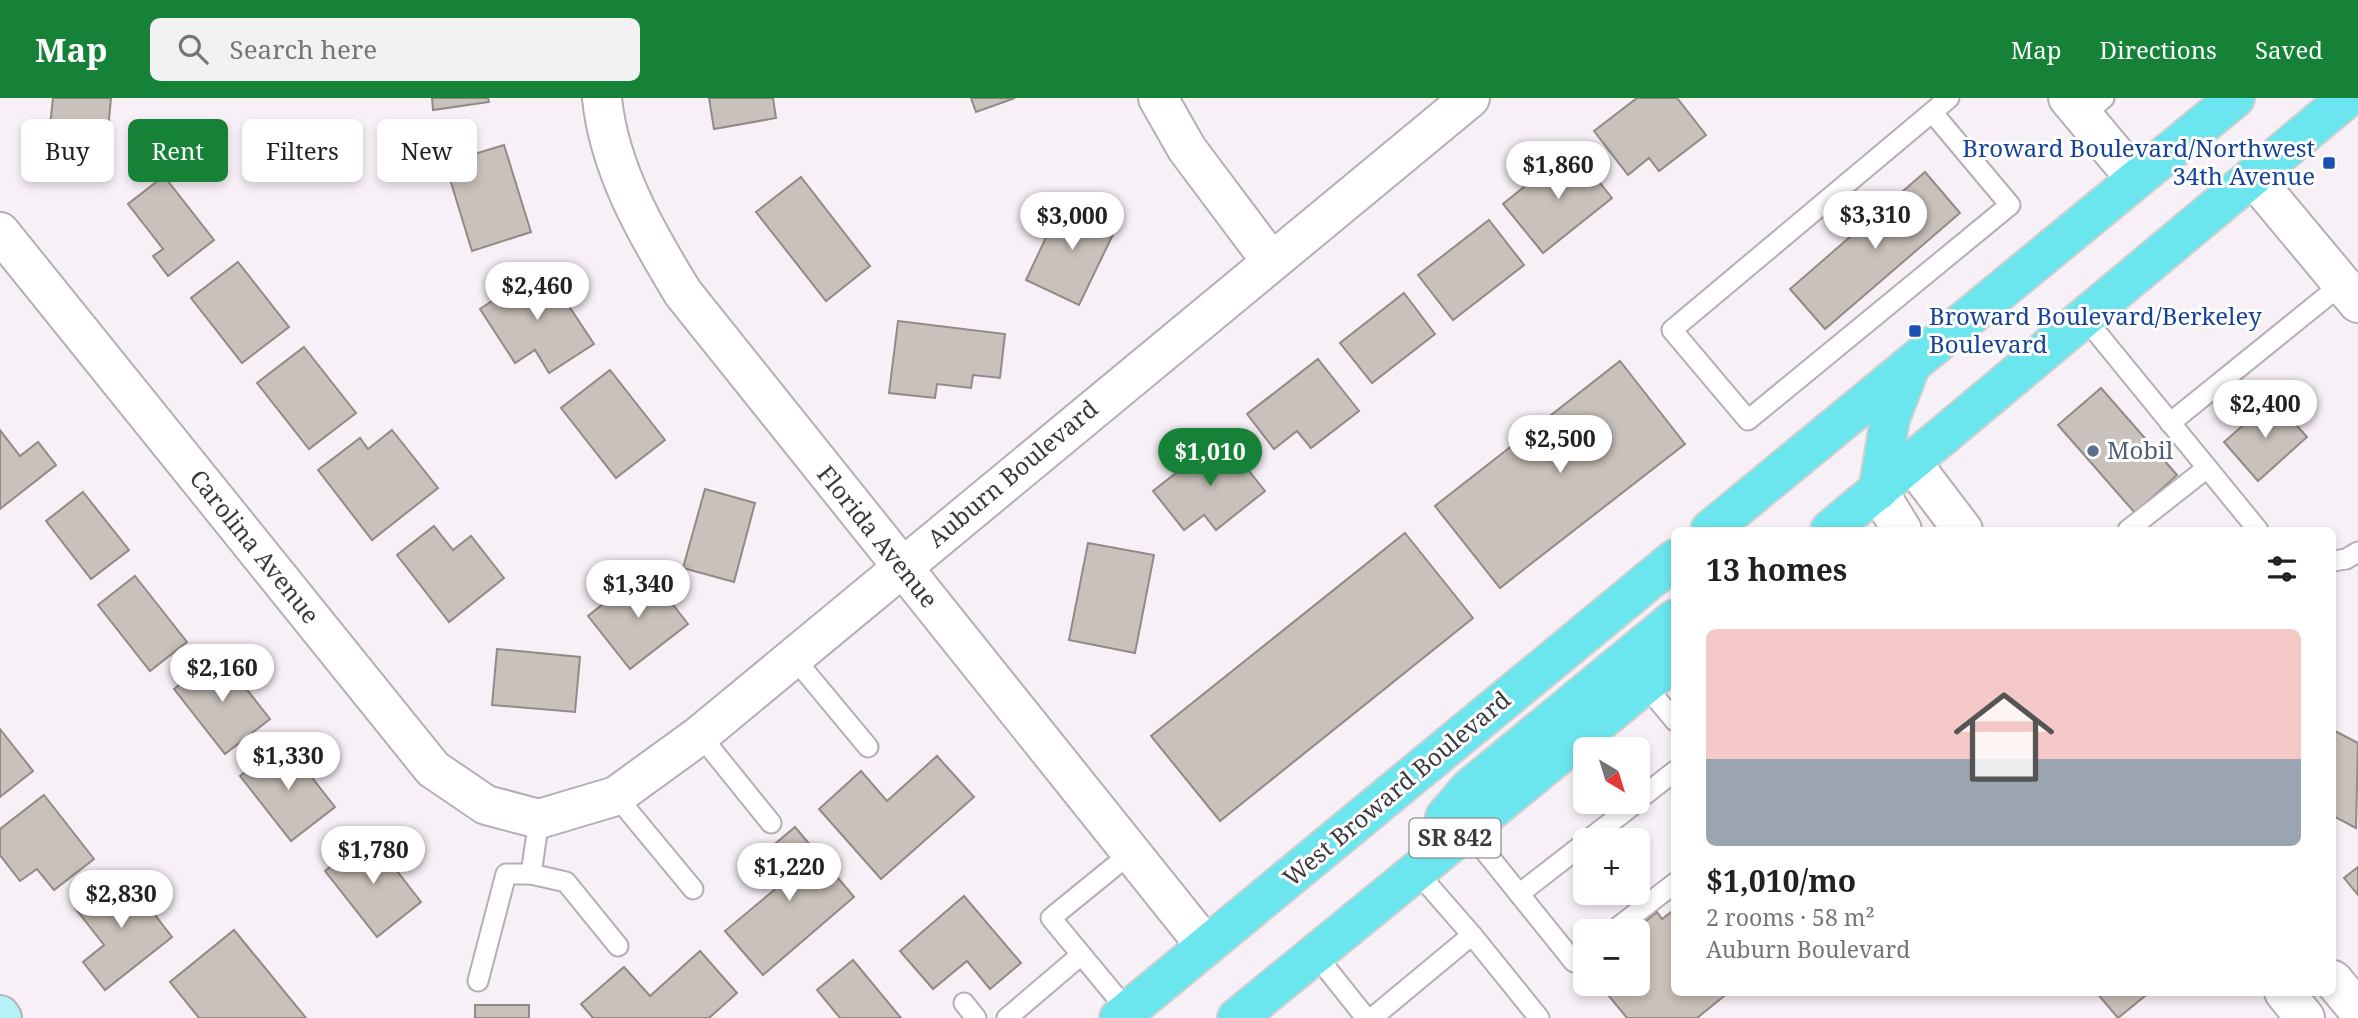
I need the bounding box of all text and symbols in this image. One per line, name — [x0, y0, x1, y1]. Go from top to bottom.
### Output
search box — [150, 18, 640, 81]
text: Map — [35, 27, 108, 72]
icon: search — [174, 30, 212, 68]
text: Search here — [230, 31, 377, 67]
text: Map — [2011, 33, 2062, 66]
text: Directions — [2100, 33, 2217, 66]
text: Saved — [2255, 33, 2323, 66]
chip: Buy — [21, 119, 114, 182]
chip: Rent — [128, 119, 228, 182]
chip: Filters — [242, 119, 363, 182]
chip: New — [377, 119, 477, 182]
place label: Broward Boulevard/Northwest 34th Avenue — [1962, 131, 2315, 192]
pin: $1,860 — [1501, 141, 1615, 201]
text: $1,860 — [1522, 148, 1594, 180]
marker: Broward Boulevard/Northwest 34th Avenue — [2321, 155, 2337, 171]
pin: $3,000 — [1015, 192, 1129, 252]
pin: $3,310 — [1818, 192, 1932, 251]
text: $3,310 — [1839, 198, 1911, 230]
text: $3,000 — [1036, 199, 1108, 231]
pin: $2,460 — [480, 262, 594, 322]
text: $2,460 — [501, 269, 573, 301]
place label: Broward Boulevard/Berkeley Boulevard — [1929, 299, 2262, 360]
marker: Broward Boulevard/Berkeley Boulevard — [1907, 323, 1923, 339]
pin: $2,400 — [2208, 380, 2322, 440]
text: $2,400 — [2229, 387, 2301, 419]
street label: Auburn Boulevard — [920, 392, 1104, 554]
pin: $2,500 — [1503, 416, 1617, 475]
text: $2,500 — [1524, 422, 1596, 454]
pin: $1,010 — [1153, 428, 1267, 488]
place label: Mobil — [2107, 433, 2174, 466]
text: $1,010 — [1174, 435, 1246, 467]
marker: Mobil — [2085, 443, 2101, 459]
street label: Florida Avenue — [810, 458, 946, 614]
street label: Carolina Avenue — [183, 462, 328, 630]
text: 13 homes — [1706, 549, 1847, 590]
icon: filters — [2263, 550, 2301, 588]
pin: $1,340 — [581, 560, 695, 620]
text: $1,340 — [602, 567, 674, 599]
pin: $2,160 — [165, 644, 279, 704]
text: $2,160 — [186, 651, 258, 683]
icon: home — [1941, 674, 2067, 800]
street label: West Broward Boulevard — [1275, 683, 1517, 893]
pin: $1,330 — [231, 732, 345, 792]
north arrow — [1573, 737, 1650, 814]
map controls — [1573, 737, 1650, 996]
text: $1,330 — [252, 739, 324, 771]
road number: SR 842 — [1410, 818, 1500, 858]
pin: $1,780 — [316, 826, 430, 886]
button: + — [1573, 828, 1650, 905]
text: $1,780 — [337, 833, 409, 865]
pin: $1,220 — [732, 844, 846, 903]
text: $1,220 — [753, 850, 825, 882]
text: $1,010/mo — [1706, 860, 1856, 901]
pin: $2,830 — [64, 870, 178, 930]
text: $2,830 — [85, 877, 157, 909]
text: 2 rooms · 58 m² — [1706, 901, 1875, 933]
button: − — [1573, 919, 1650, 996]
text: Auburn Boulevard — [1706, 933, 1910, 965]

